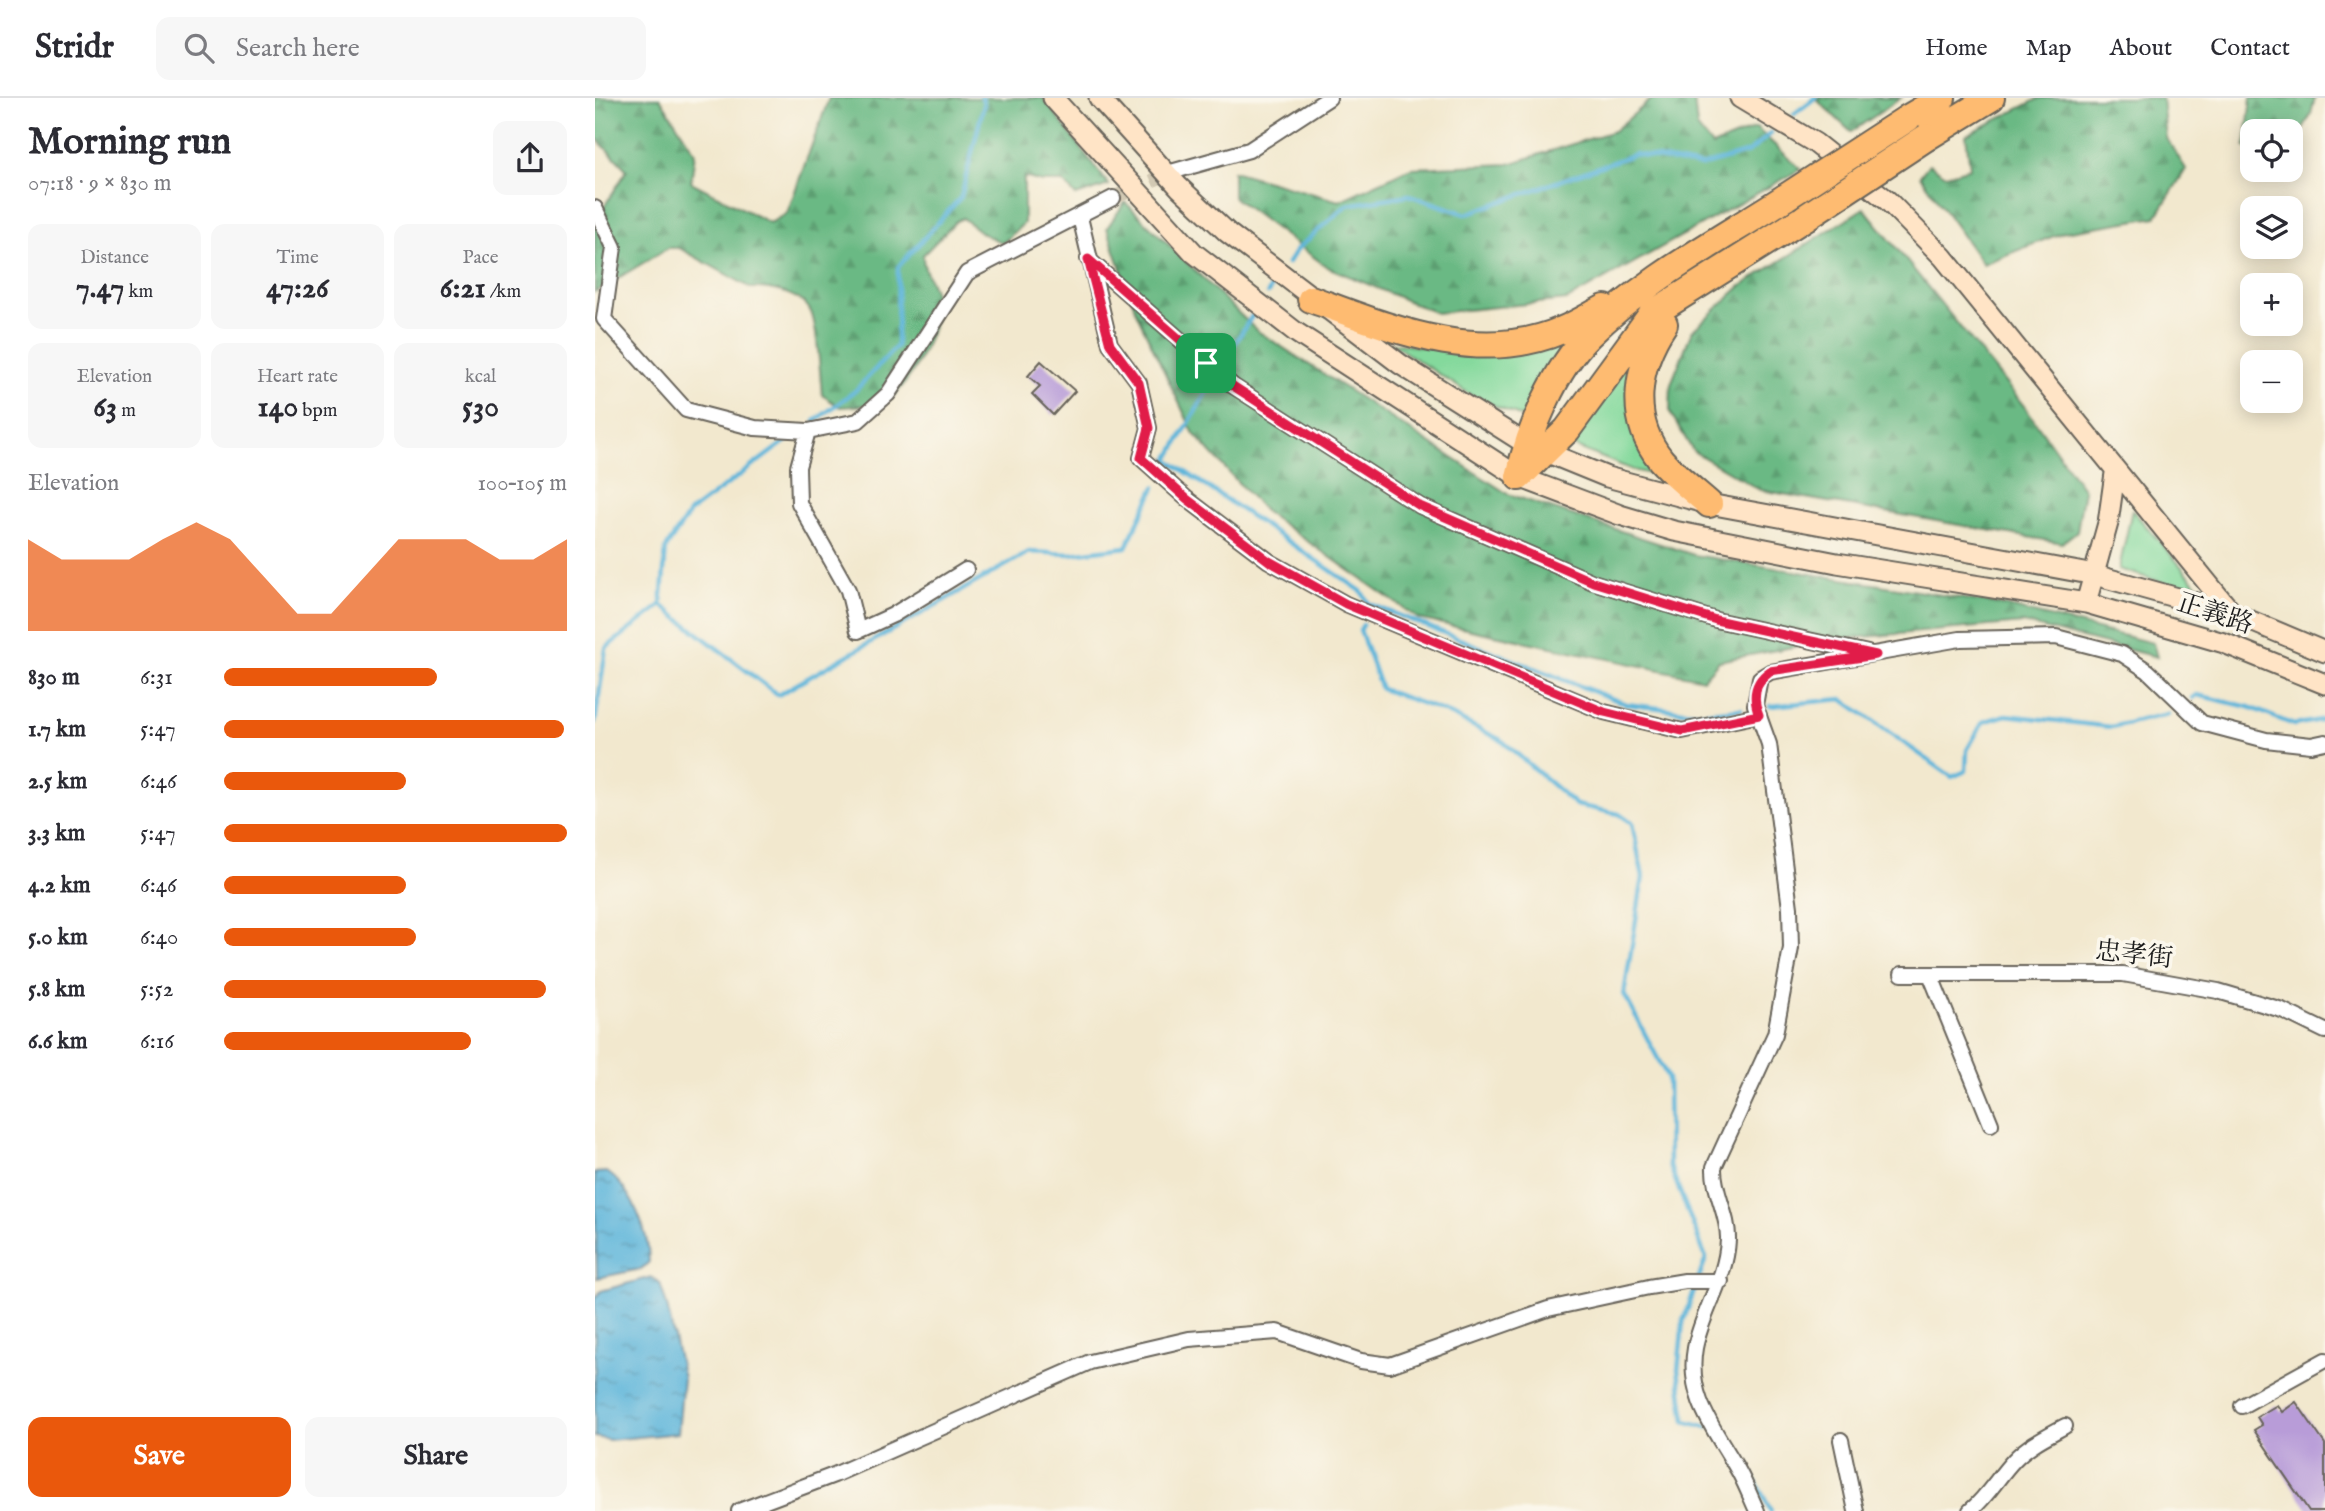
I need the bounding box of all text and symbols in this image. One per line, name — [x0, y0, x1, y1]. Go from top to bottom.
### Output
search box — [156, 17, 646, 80]
text: Stridr — [35, 27, 114, 69]
icon: search — [180, 29, 218, 67]
text: Search here — [236, 32, 360, 65]
text: Home — [1925, 33, 1988, 64]
text: Map — [2026, 33, 2072, 64]
text: About — [2110, 33, 2172, 64]
text: Contact — [2210, 33, 2290, 64]
text: Morning run — [28, 119, 231, 167]
map controls — [2240, 119, 2303, 413]
button: locate — [2240, 119, 2303, 182]
button: share — [493, 121, 567, 195]
text: 07:18 · 9 × 830 m — [28, 169, 172, 198]
button: layers — [2240, 196, 2303, 259]
text: Distance — [80, 246, 149, 270]
text: Time — [276, 246, 319, 270]
text: Pace — [463, 246, 498, 270]
text: 7.47 — [76, 270, 124, 308]
text: 47:26 — [266, 270, 329, 308]
text: 6:21 — [440, 270, 486, 308]
button: + — [2240, 273, 2303, 336]
text: km — [124, 280, 153, 304]
text: /km — [486, 280, 521, 304]
pin — [1176, 333, 1236, 393]
icon: arrive — [1187, 344, 1225, 382]
button: − — [2240, 350, 2303, 413]
text: Elevation — [77, 365, 152, 389]
text: Heart rate — [257, 365, 338, 389]
text: kcal — [465, 365, 496, 389]
text: 63 — [93, 389, 117, 427]
text: 140 — [258, 389, 298, 427]
text: 530 — [462, 389, 499, 427]
text: m — [117, 399, 136, 423]
text: bpm — [298, 399, 337, 423]
text: Elevation — [28, 469, 119, 498]
text: 100–105 m — [477, 469, 567, 498]
street label: 正義路 — [2173, 586, 2257, 642]
text: 830 m — [28, 663, 80, 692]
text: 6:31 — [140, 663, 173, 692]
text: 1.7 km — [28, 715, 86, 744]
text: 5:47 — [140, 715, 176, 744]
text: 2.5 km — [28, 767, 87, 796]
text: 6:46 — [140, 767, 177, 796]
text: 3.3 km — [28, 819, 85, 848]
text: 5:47 — [140, 819, 176, 848]
text: 4.2 km — [28, 871, 91, 900]
text: 6:46 — [140, 871, 177, 900]
text: 5.0 km — [28, 923, 88, 952]
text: 6:40 — [140, 923, 178, 952]
street label: 忠孝街 — [2093, 935, 2175, 975]
text: 5.8 km — [28, 975, 85, 1004]
text: 5:52 — [140, 975, 173, 1004]
text: 6.6 km — [28, 1027, 87, 1056]
text: 6:16 — [140, 1027, 174, 1056]
button: Save — [28, 1417, 291, 1497]
button: Share — [305, 1417, 567, 1497]

